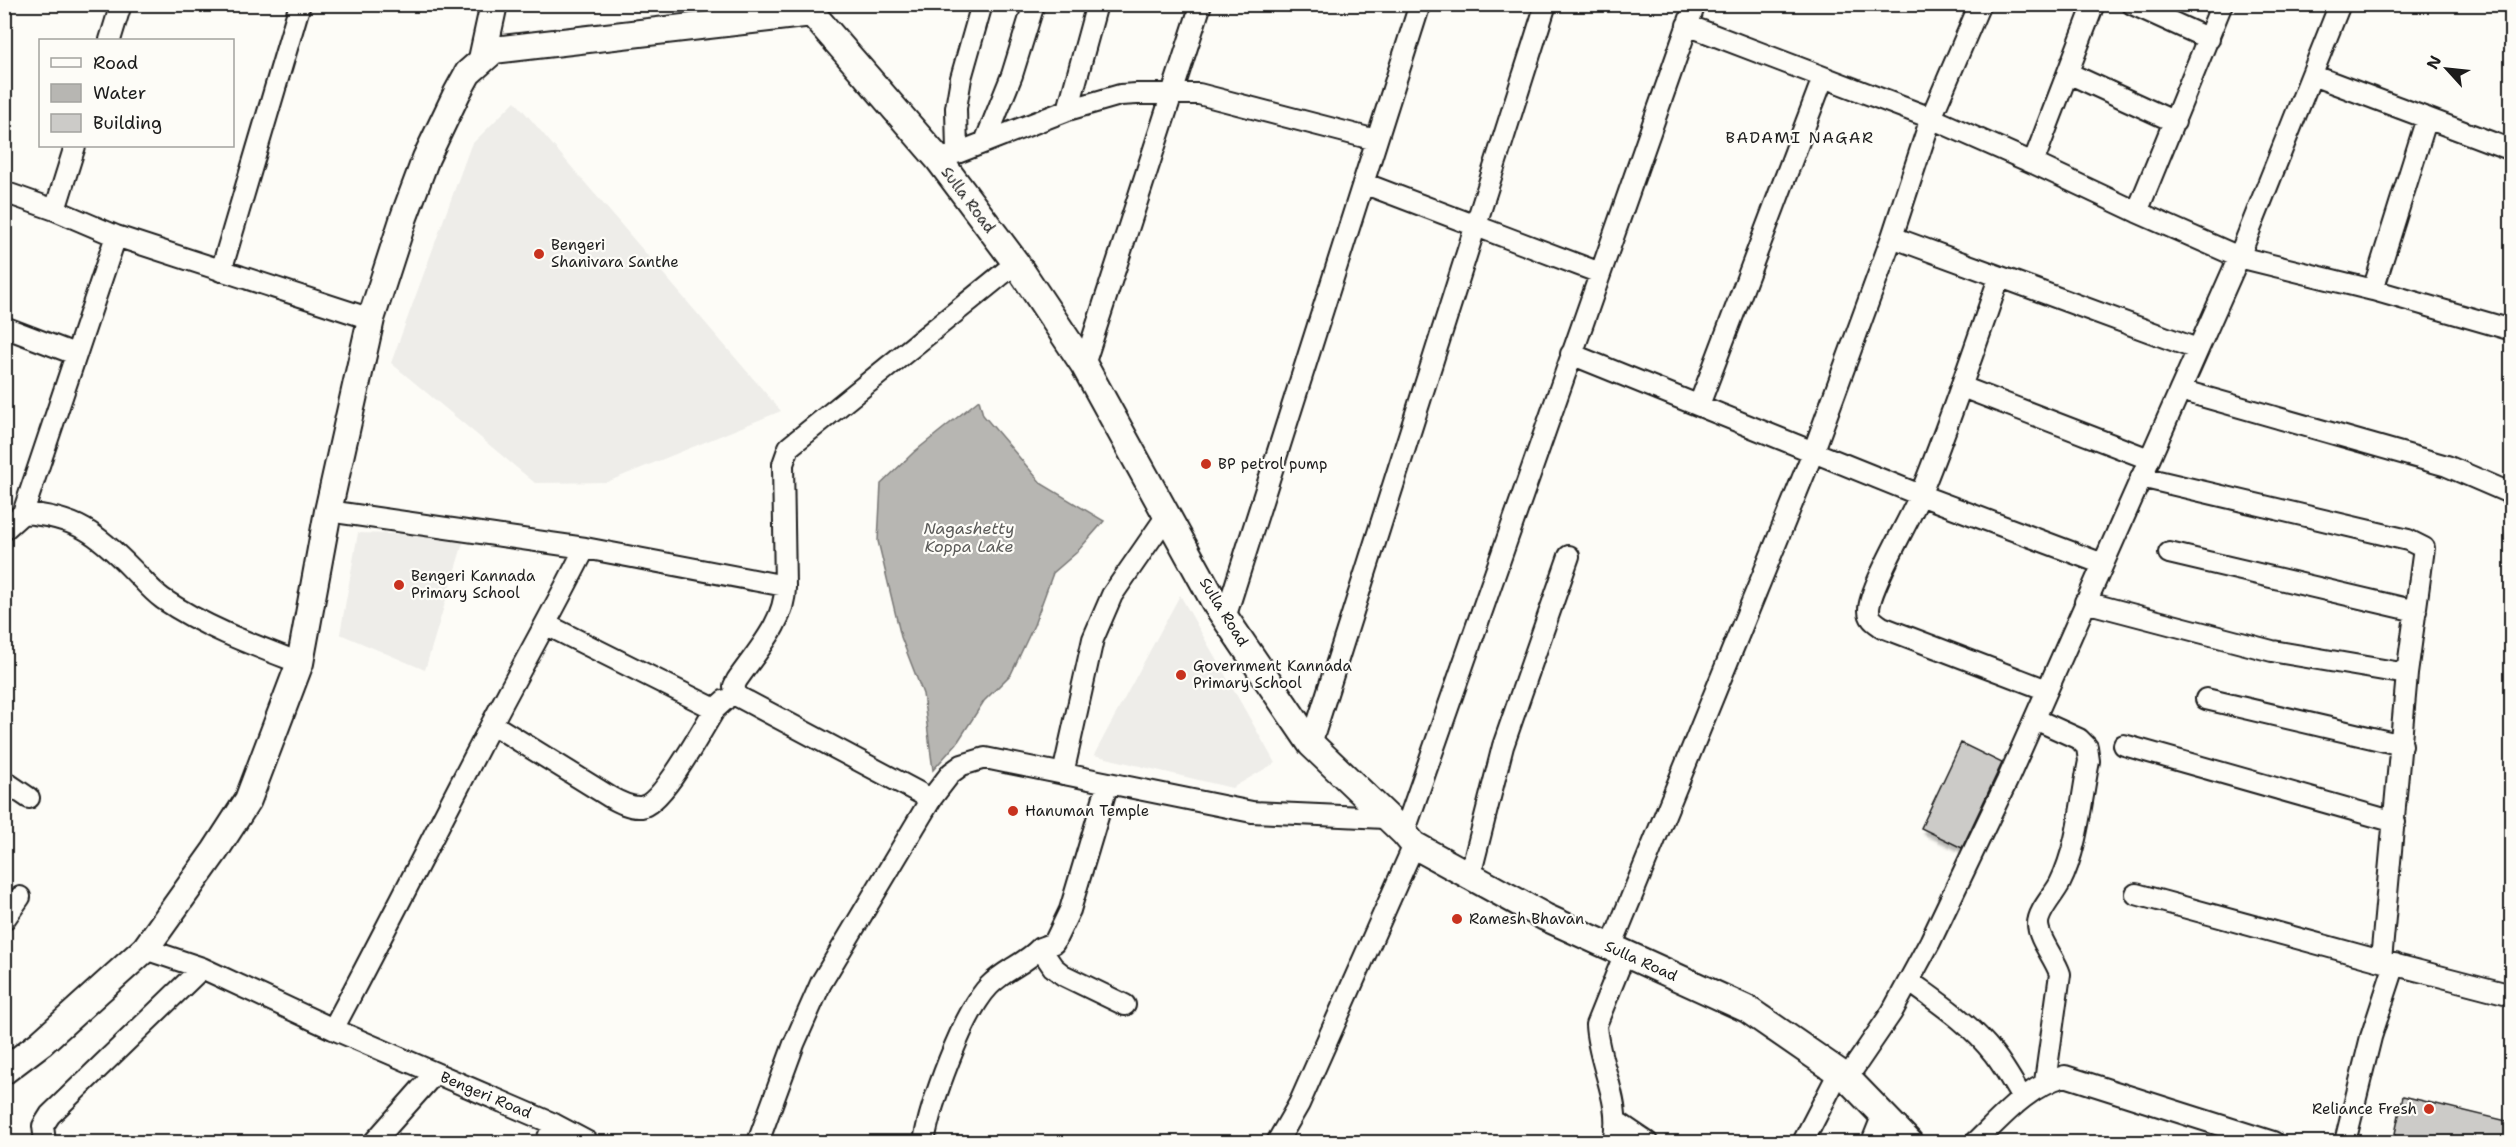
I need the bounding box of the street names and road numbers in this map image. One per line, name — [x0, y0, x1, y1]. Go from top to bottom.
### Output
street label: Sulla Road — [937, 163, 1000, 237]
street label: Sulla Road — [1195, 574, 1253, 651]
street label: Sulla Road — [1601, 936, 1681, 986]
street label: Bengeri Road — [437, 1067, 535, 1123]

